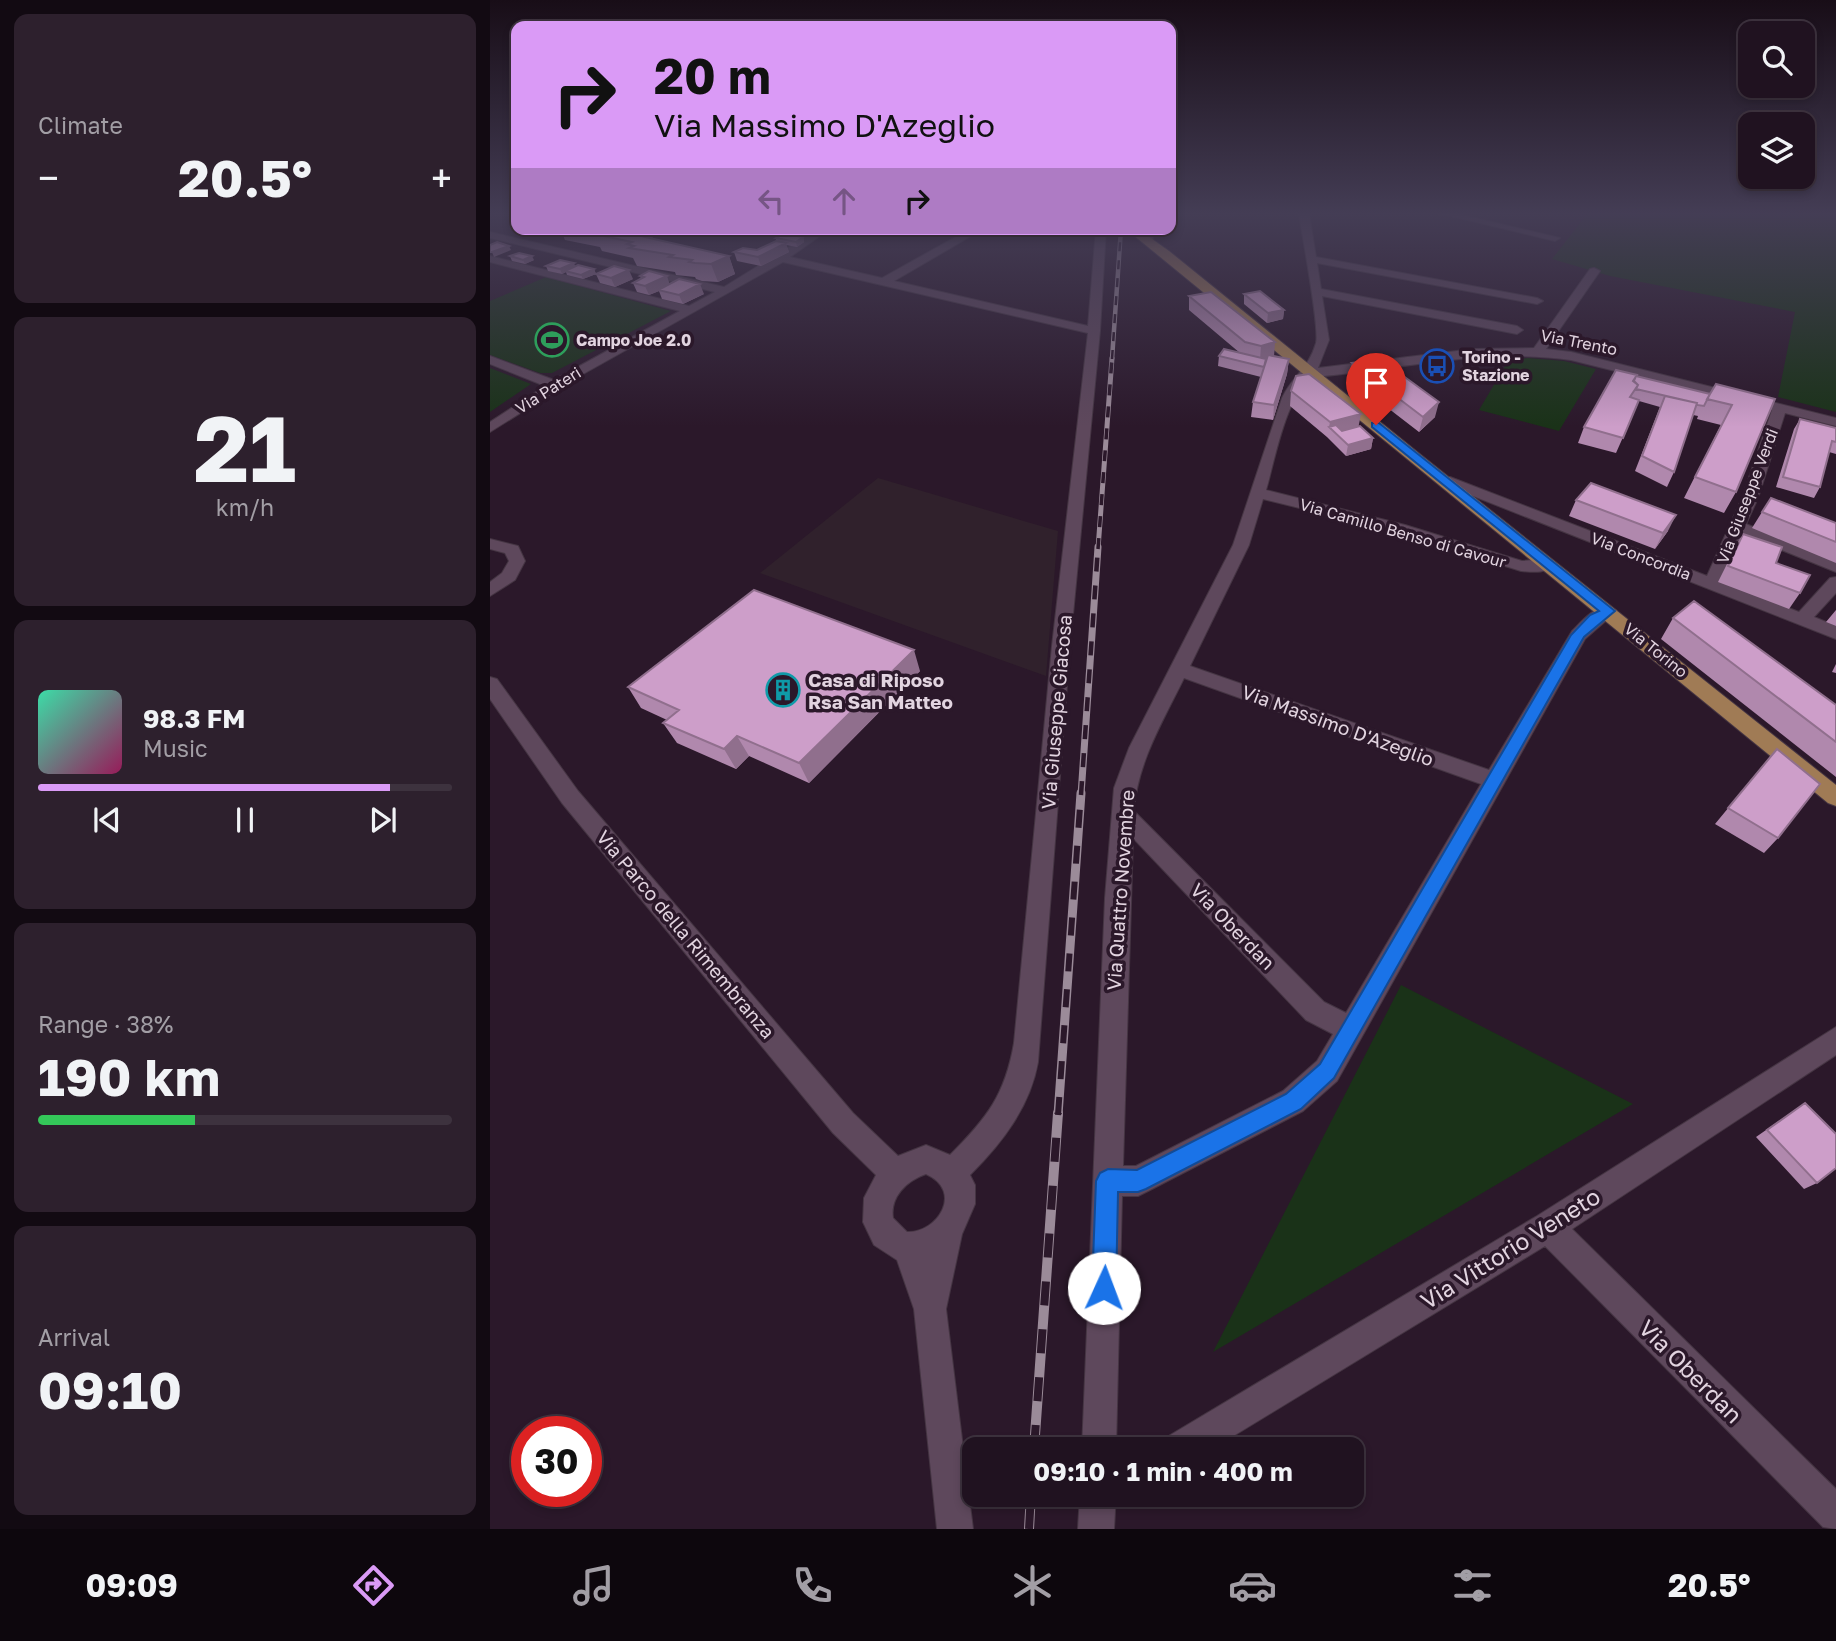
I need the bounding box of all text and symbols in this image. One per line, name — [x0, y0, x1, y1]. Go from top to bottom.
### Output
map controls — [1738, 21, 1815, 189]
button: search — [1738, 21, 1815, 98]
text: 20 m — [654, 46, 771, 105]
icon: right — [539, 49, 630, 140]
text: Via Massimo D'Azeglio — [654, 106, 995, 144]
text: Climate — [38, 111, 123, 139]
button: layers — [1738, 112, 1815, 189]
text: 20.5° — [178, 146, 312, 208]
text: − — [38, 155, 59, 200]
text: + — [431, 155, 452, 200]
icon: left — [752, 182, 790, 220]
icon: ahead — [825, 182, 863, 220]
icon: right — [898, 182, 936, 220]
sports icon: Campo Joe 2.0 — [533, 321, 571, 359]
street label: Via Trento — [1539, 325, 1619, 359]
place label: Campo Joe 2.0 — [576, 330, 692, 350]
bus stop icon: Torino - Stazione — [1418, 347, 1456, 385]
place label: Torino - Stazione — [1462, 347, 1530, 385]
pin — [1346, 353, 1406, 425]
street label: Via Pateri — [512, 362, 584, 418]
icon: arrive — [1357, 364, 1395, 402]
text: 21 — [194, 393, 296, 502]
street label: Via Giuseppe Verdi — [1712, 426, 1782, 566]
text: km/h — [216, 493, 274, 521]
street label: Via Camillo Benso di Cavour — [1297, 494, 1509, 572]
street label: Via Concordia — [1588, 528, 1694, 584]
street label: Via Giuseppe Giacosa — [1036, 614, 1076, 810]
street label: Via Torino — [1620, 618, 1692, 682]
place label: Casa di Riposo Rsa San Matteo — [808, 668, 953, 713]
building icon: Casa di Riposo Rsa San Matteo — [764, 671, 802, 709]
street label: Via Massimo D'Azeglio — [1239, 680, 1437, 770]
text: 98.3 FM — [143, 703, 245, 734]
text: Music — [143, 734, 208, 762]
street label: Via Quattro Novembre — [1102, 789, 1138, 991]
icon: previous — [88, 801, 126, 839]
icon: pause — [226, 801, 264, 839]
icon: next — [364, 801, 402, 839]
street label: Via Parco della Rimembranza — [592, 825, 780, 1043]
street label: Via Oberdan — [1186, 878, 1280, 974]
text: Range · 38% — [38, 1010, 173, 1038]
text: 190 km — [38, 1045, 220, 1107]
street label: Via Vittorio Veneto — [1415, 1181, 1605, 1315]
position arrow — [1067, 1251, 1141, 1325]
street label: Via Oberdan — [1633, 1313, 1749, 1429]
text: Arrival — [38, 1323, 110, 1351]
text: 09:10 — [38, 1358, 182, 1420]
speed limit sign: 30 — [511, 1416, 602, 1507]
text: 09:10 · 1 min · 400 m — [1033, 1456, 1293, 1487]
icon: directions — [349, 1561, 398, 1610]
icon: music — [569, 1561, 618, 1610]
icon: phone — [788, 1561, 837, 1610]
icon: climate — [1008, 1561, 1057, 1610]
icon: car — [1228, 1561, 1277, 1610]
icon: filters — [1448, 1561, 1497, 1610]
text: 09:09 — [85, 1566, 178, 1604]
text: 20.5° — [1668, 1566, 1750, 1604]

